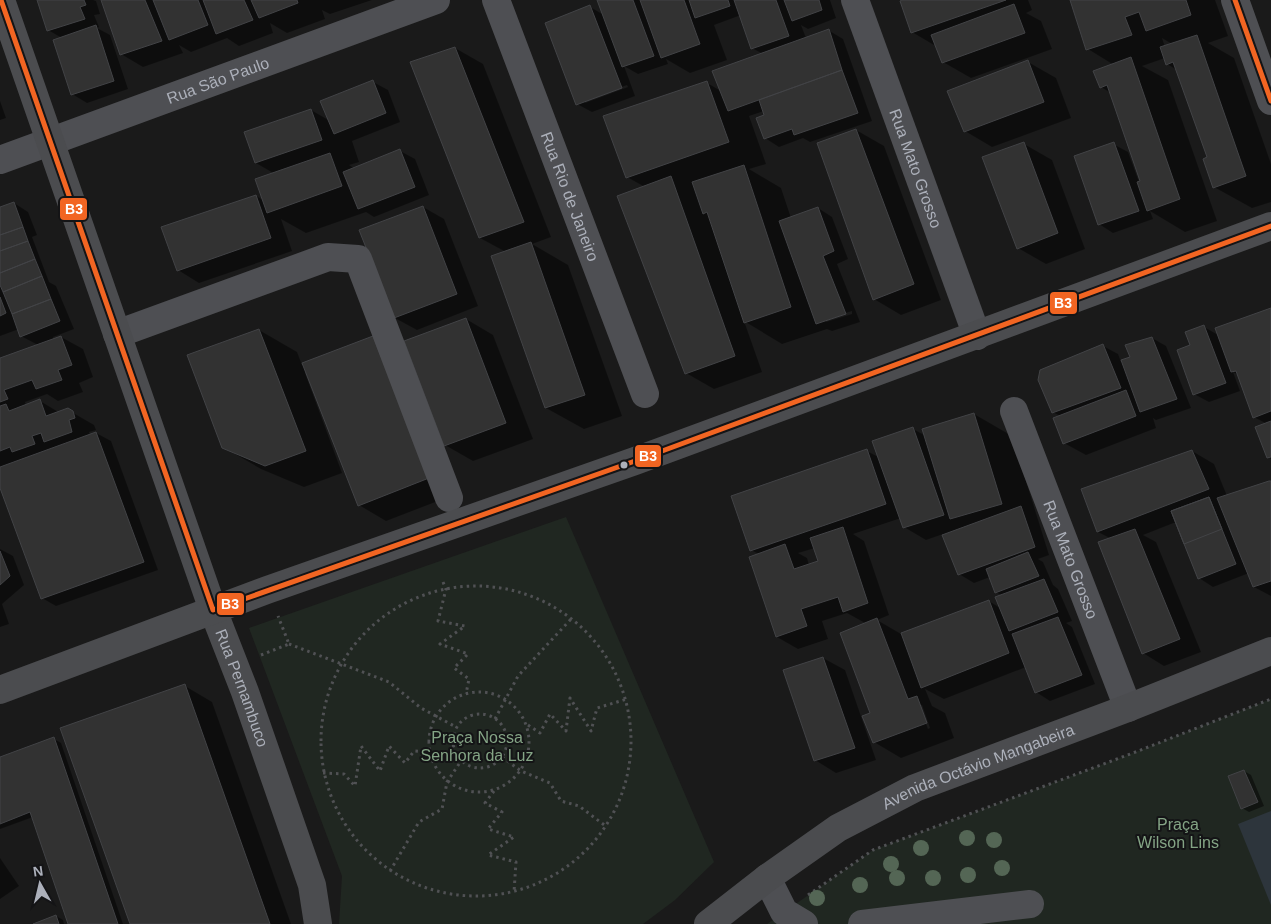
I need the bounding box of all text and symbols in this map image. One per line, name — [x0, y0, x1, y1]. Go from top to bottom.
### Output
street label: Rua São Paulo — [164, 54, 272, 107]
street label: Rua Mato Grosso — [886, 107, 945, 230]
street label: Rua Rio de Janeiro — [538, 129, 602, 264]
line badge: B3 — [59, 197, 88, 221]
text: B3 — [65, 201, 83, 217]
line badge: B3 — [1049, 291, 1078, 315]
text: B3 — [1054, 295, 1072, 311]
line badge: B3 — [634, 444, 662, 468]
text: B3 — [639, 448, 657, 464]
unlabelled marker — [619, 460, 629, 470]
street label: Rua Mato Grosso — [1040, 498, 1101, 621]
line badge: B3 — [216, 592, 245, 616]
text: B3 — [221, 596, 239, 612]
street label: Rua Pernambuco — [212, 627, 271, 749]
street label: Avenida Octávio Mangabeira — [879, 721, 1077, 813]
park label: Praça Nossa Senhora da Luz — [421, 729, 533, 764]
park label: Praça Wilson Lins — [1137, 816, 1219, 851]
north arrow — [15, 859, 65, 909]
text: N — [32, 862, 44, 880]

